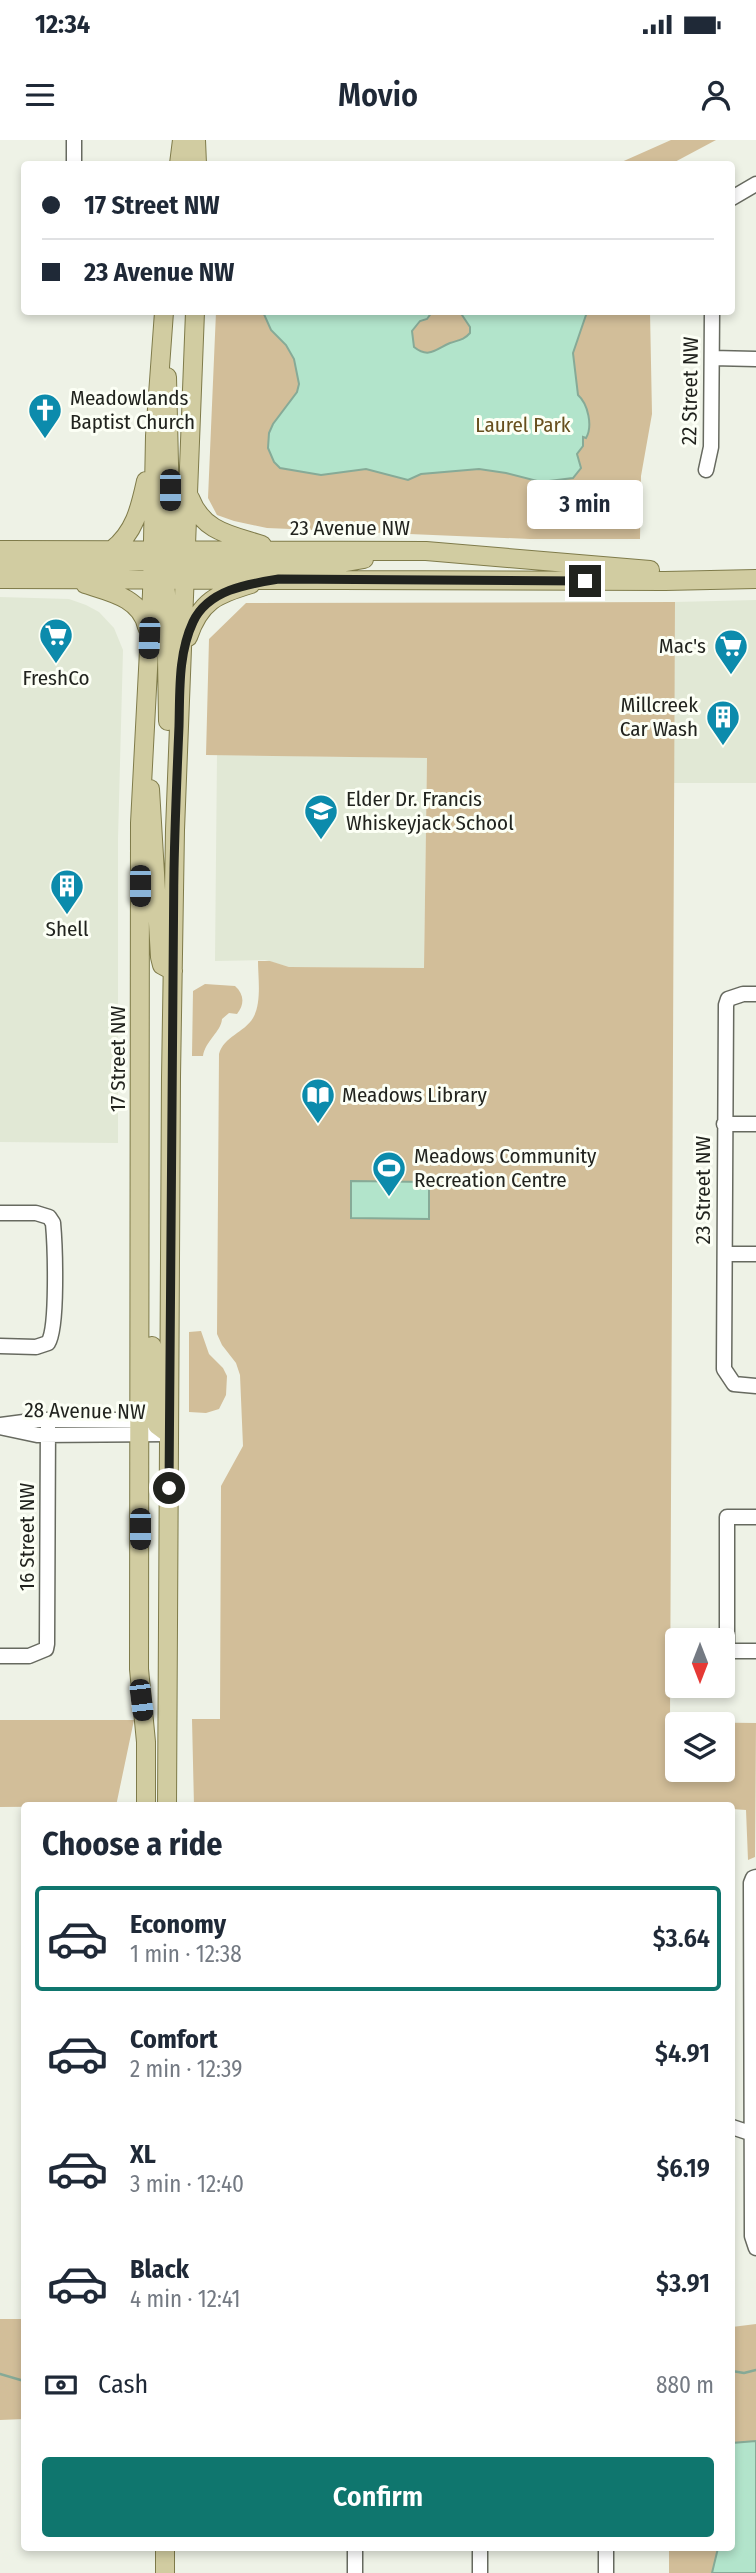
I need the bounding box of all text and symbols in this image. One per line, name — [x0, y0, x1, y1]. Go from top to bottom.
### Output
text: 12:34 — [35, 9, 90, 40]
icon: menu — [21, 76, 59, 114]
text: Movio — [338, 76, 418, 114]
icon: person — [697, 76, 735, 114]
text: 17 Street NW — [84, 190, 220, 221]
text: 23 Avenue NW — [84, 257, 234, 288]
street label: 22 Street NW — [676, 336, 704, 445]
place label: Meadowlands Baptist Church — [70, 385, 195, 435]
church icon: Meadowlands Baptist Church — [26, 391, 64, 440]
park label: Laurel Park — [475, 412, 571, 438]
car — [160, 469, 181, 511]
callout: 3 min — [527, 480, 643, 528]
text: 3 min — [559, 490, 611, 518]
street label: 23 Avenue NW — [290, 515, 410, 541]
route end — [569, 565, 601, 597]
supermarket icon: FreshCo — [37, 616, 75, 665]
car — [138, 617, 161, 659]
supermarket icon: Mac's — [712, 627, 750, 676]
place label: Mac's — [659, 633, 706, 659]
place label: FreshCo — [23, 665, 89, 691]
place label: Millcreek Car Wash — [620, 692, 698, 742]
building icon: Millcreek Car Wash — [704, 698, 742, 747]
place label: Elder Dr. Francis Whiskeyjack School — [346, 786, 514, 836]
school or university icon: Elder Dr. Francis Whiskeyjack School — [302, 792, 340, 841]
car — [130, 865, 151, 907]
building icon: Shell — [48, 867, 86, 916]
place label: Shell — [46, 916, 89, 942]
street label: 17 Street NW — [105, 1005, 131, 1112]
library icon: Meadows Library — [299, 1076, 337, 1125]
place label: Meadows Library — [342, 1082, 487, 1108]
street label: 23 Street NW — [690, 1135, 716, 1244]
place label: Meadows Community Recreation Centre — [414, 1143, 597, 1193]
sports icon: Meadows Community Recreation Centre — [370, 1149, 408, 1198]
street label: 28 Avenue NW — [24, 1397, 146, 1425]
route start — [153, 1472, 185, 1504]
street label: 16 Street NW — [14, 1482, 40, 1591]
car — [130, 1508, 151, 1550]
north arrow — [665, 1628, 735, 1698]
map controls — [665, 1628, 735, 1782]
car — [129, 1678, 154, 1722]
button: layers — [665, 1712, 735, 1782]
text: Choose a ride — [42, 1825, 223, 1863]
icon: car — [46, 1907, 109, 1970]
text: Economy — [130, 1909, 226, 1940]
text: $3.64 — [653, 1923, 710, 1954]
text: 1 min · 12:38 — [130, 1940, 242, 1968]
icon: car — [46, 2022, 109, 2085]
text: Comfort — [130, 2024, 218, 2055]
text: $4.91 — [655, 2038, 710, 2069]
text: 2 min · 12:39 — [130, 2055, 242, 2083]
icon: car — [46, 2137, 109, 2200]
text: XL — [130, 2139, 156, 2170]
text: $6.19 — [656, 2153, 710, 2184]
text: 3 min · 12:40 — [130, 2170, 244, 2198]
icon: car — [46, 2252, 109, 2315]
text: Black — [130, 2254, 189, 2285]
text: $3.91 — [656, 2268, 710, 2299]
text: 4 min · 12:41 — [130, 2285, 241, 2313]
icon: cash — [42, 2366, 80, 2404]
text: Cash — [98, 2369, 148, 2400]
text: 880 m — [656, 2371, 714, 2399]
button: Confirm — [42, 2457, 714, 2537]

